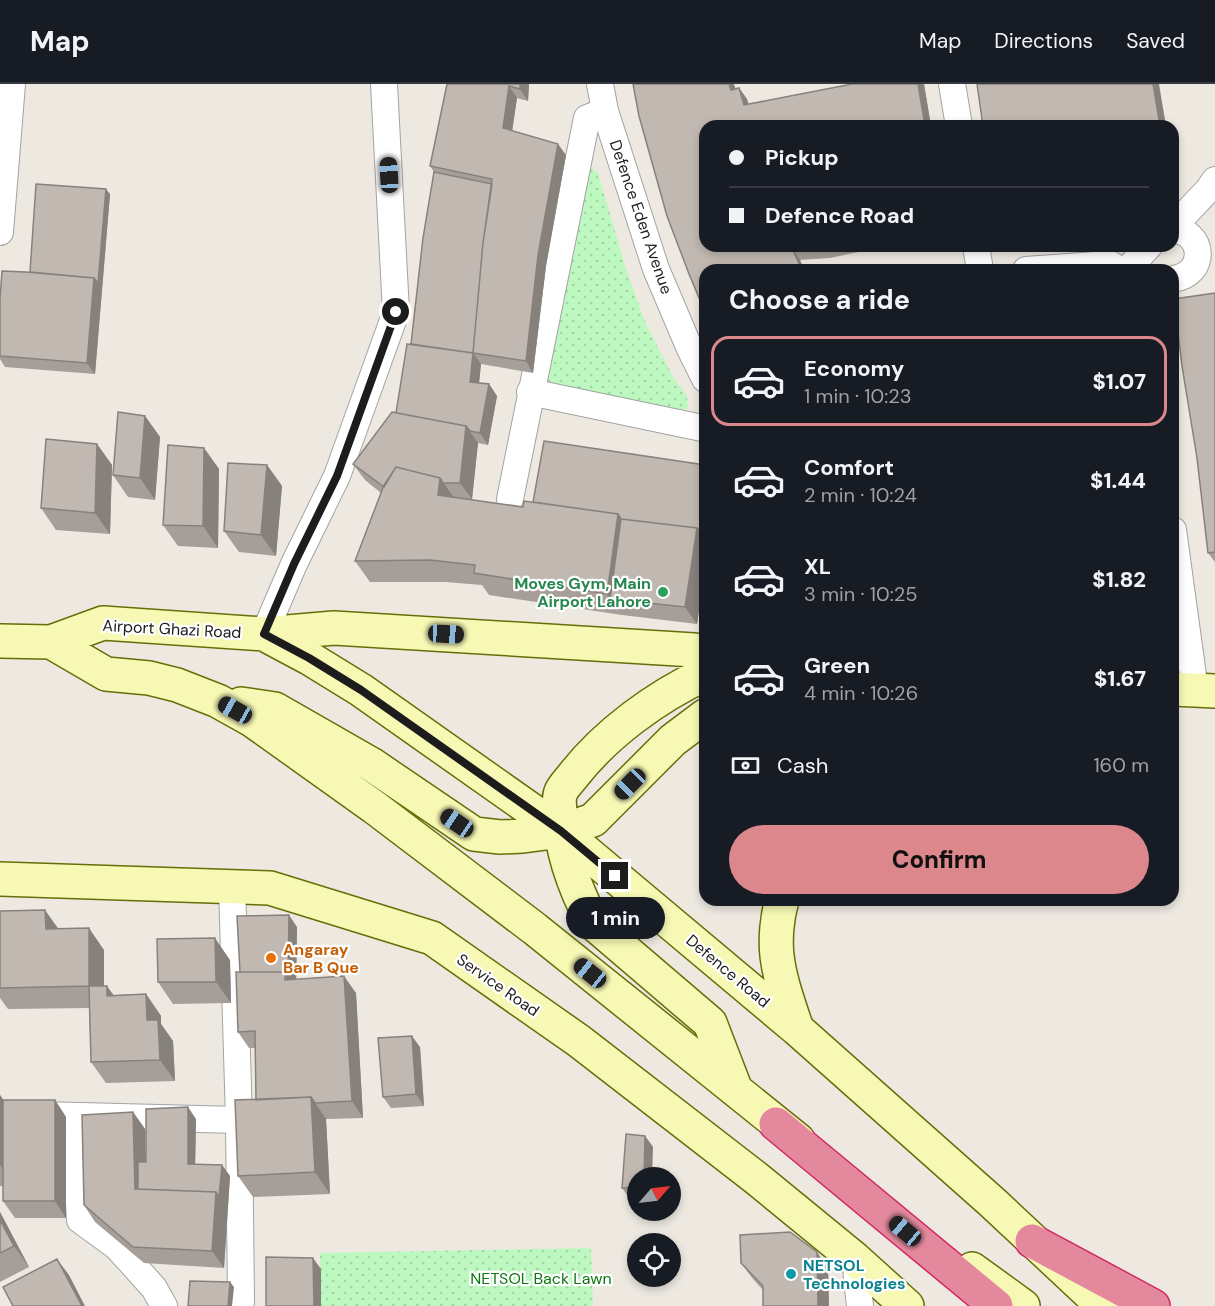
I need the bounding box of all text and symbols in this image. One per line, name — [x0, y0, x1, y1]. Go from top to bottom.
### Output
text: Map — [30, 23, 90, 60]
text: Map — [919, 27, 961, 55]
text: Directions — [994, 27, 1093, 55]
text: Saved — [1126, 27, 1185, 55]
street label: Defence Eden Avenue — [605, 137, 677, 297]
text: Pickup — [765, 143, 839, 172]
car — [379, 157, 399, 193]
text: Defence Road — [765, 201, 914, 230]
text: Choose a ride — [729, 282, 910, 317]
route start — [382, 298, 409, 325]
icon: car — [732, 354, 786, 408]
text: Economy — [804, 354, 904, 383]
text: $1.07 — [1093, 367, 1146, 396]
text: 1 min · 10:23 — [804, 383, 912, 409]
icon: car — [732, 453, 786, 507]
text: Comfort — [804, 453, 894, 482]
text: $1.44 — [1090, 466, 1146, 495]
text: 2 min · 10:24 — [804, 482, 917, 508]
icon: car — [732, 552, 786, 606]
text: XL — [804, 552, 831, 581]
text: $1.82 — [1092, 565, 1146, 594]
place label: Moves Gym, Main Airport Lahore — [514, 573, 651, 612]
text: 3 min · 10:25 — [804, 581, 918, 607]
marker: Moves Gym, Main Airport Lahore — [656, 585, 670, 599]
street label: Airport Ghazi Road — [102, 615, 242, 643]
car — [428, 624, 464, 644]
icon: car — [732, 651, 786, 705]
text: Green — [804, 651, 870, 680]
text: $1.67 — [1094, 664, 1146, 693]
text: 4 min · 10:26 — [804, 680, 918, 706]
car — [215, 693, 255, 727]
icon: cash — [729, 749, 762, 782]
text: Cash — [777, 751, 828, 780]
text: 160 m — [1093, 752, 1149, 778]
car — [611, 765, 649, 803]
car — [437, 805, 477, 841]
button: Confirm — [729, 825, 1149, 894]
route end — [601, 862, 628, 889]
callout: 1 min — [566, 897, 664, 939]
text: 1 min — [591, 905, 640, 931]
street label: Defence Road — [682, 930, 774, 1012]
place label: Angaray Bar B Que — [283, 939, 359, 978]
street label: Service Road — [453, 949, 543, 1021]
marker: Angaray Bar B Que — [264, 951, 278, 965]
car — [570, 955, 610, 991]
north arrow — [627, 1167, 681, 1221]
map controls — [627, 1167, 681, 1287]
car — [885, 1213, 925, 1249]
button: locate — [627, 1233, 681, 1287]
place label: NETSOL Technologies — [803, 1255, 906, 1294]
marker: NETSOL Technologies — [784, 1267, 798, 1281]
park label: NETSOL Back Lawn — [470, 1268, 612, 1289]

